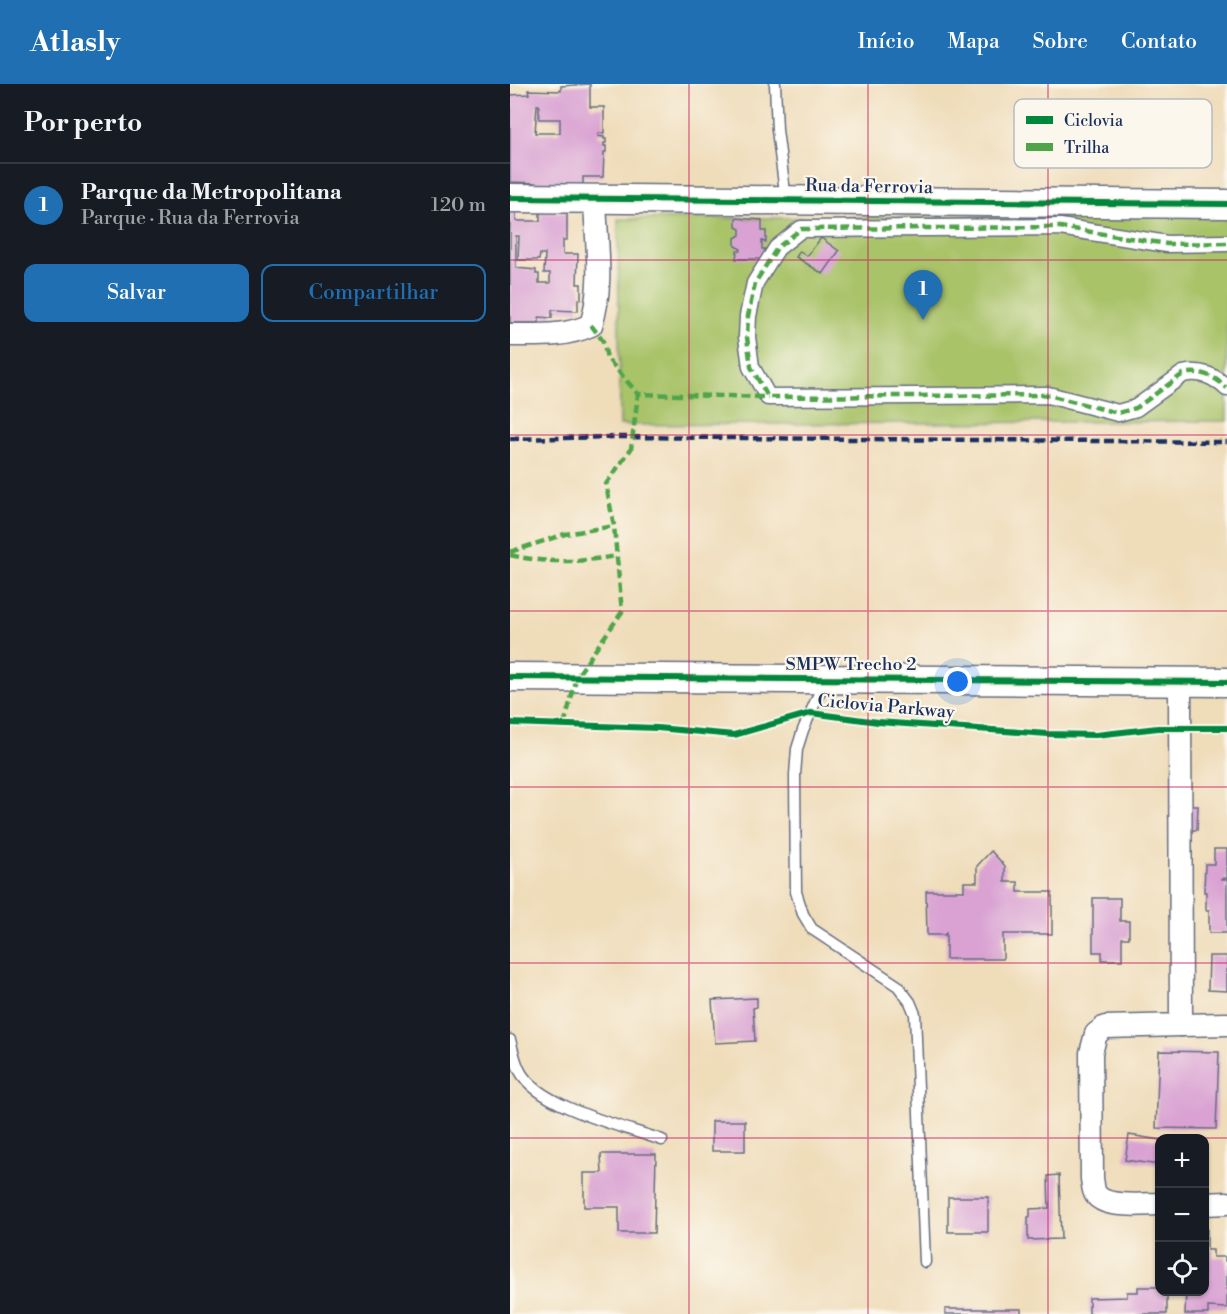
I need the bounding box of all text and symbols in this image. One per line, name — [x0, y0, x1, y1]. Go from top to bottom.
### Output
text: Atlasly — [30, 25, 120, 60]
text: Início — [858, 29, 915, 55]
text: Mapa — [948, 29, 1000, 55]
text: Sobre — [1033, 29, 1088, 55]
text: Contato — [1121, 29, 1197, 55]
legend — [1014, 99, 1212, 168]
text: Por perto — [24, 107, 142, 139]
text: Ciclovia — [1064, 111, 1124, 131]
text: Trilha — [1064, 138, 1110, 158]
street label: Rua da Ferrovia — [805, 174, 934, 199]
text: Parque da Metropolitana — [81, 179, 342, 206]
text: 1 — [39, 193, 48, 218]
text: 120 m — [431, 193, 486, 218]
text: Parque · Rua da Ferrovia — [81, 206, 300, 231]
button: Salvar — [24, 264, 249, 322]
button: Compartilhar — [261, 264, 486, 322]
pin: 1 — [904, 270, 942, 320]
street label: SMPW Trecho 2 — [786, 653, 916, 676]
your location — [943, 667, 972, 696]
street label: Ciclovia Parkway — [816, 689, 956, 724]
map controls — [1155, 1134, 1209, 1296]
button: + — [1155, 1134, 1209, 1188]
button: − — [1155, 1188, 1209, 1242]
button: locate — [1155, 1242, 1209, 1296]

